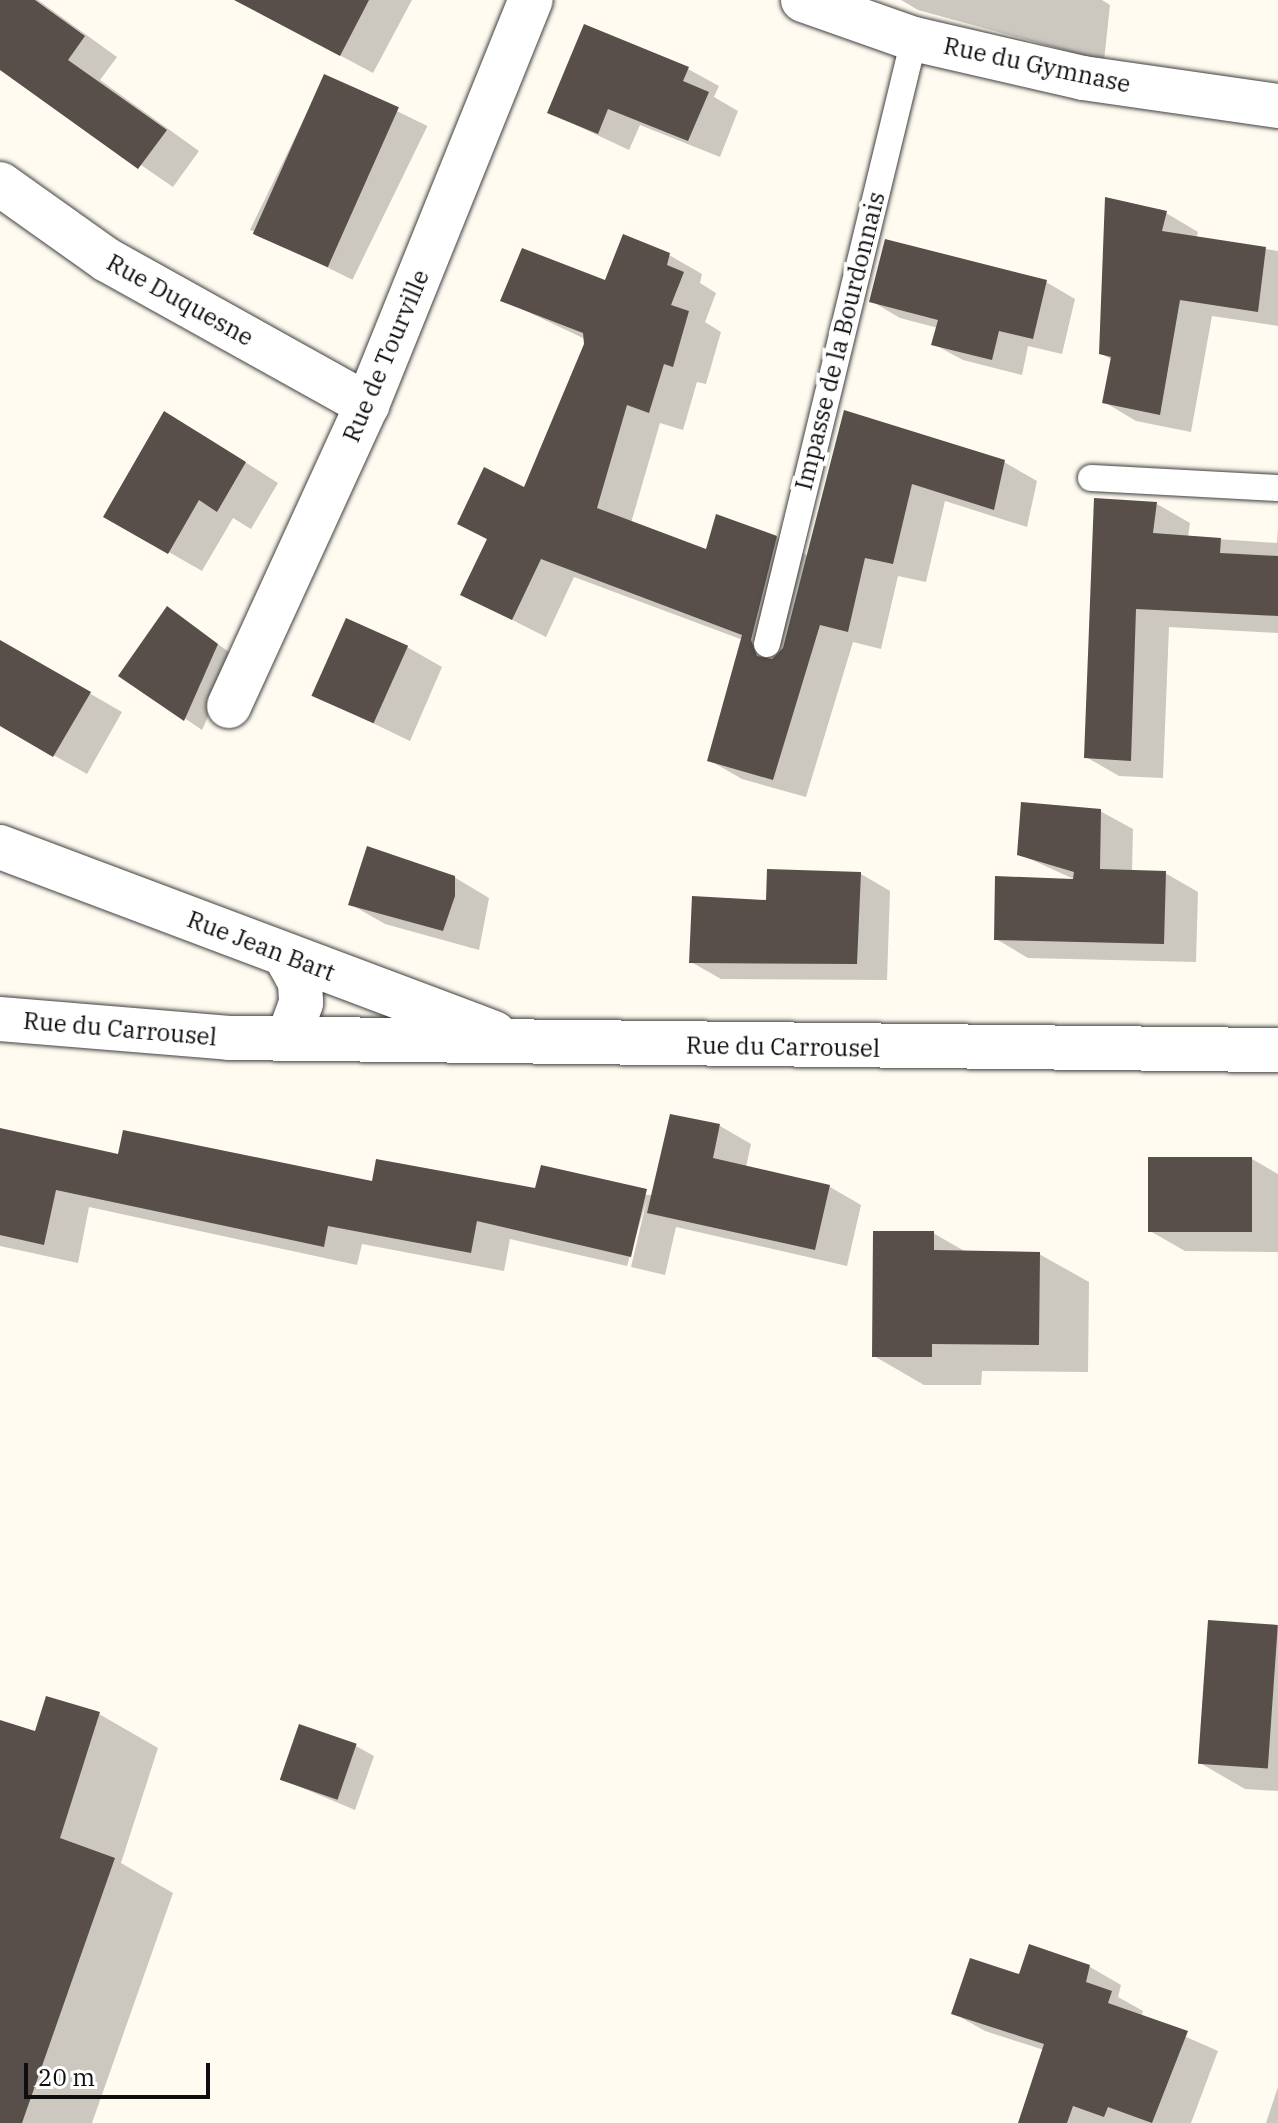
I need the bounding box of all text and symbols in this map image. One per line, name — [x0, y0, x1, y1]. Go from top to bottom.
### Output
street label: Rue du Gymnase — [941, 31, 1133, 99]
street label: Impasse de la Bourdonnais — [789, 189, 891, 493]
street label: Rue Duquesne — [102, 248, 258, 352]
street label: Rue de Tourville — [337, 266, 435, 446]
street label: Rue Jean Bart — [183, 905, 339, 987]
street label: Rue du Carrousel — [22, 1006, 218, 1052]
street label: Rue du Carrousel — [686, 1031, 880, 1063]
scale bar — [28, 2047, 214, 2097]
text: 20 m — [38, 2061, 95, 2093]

